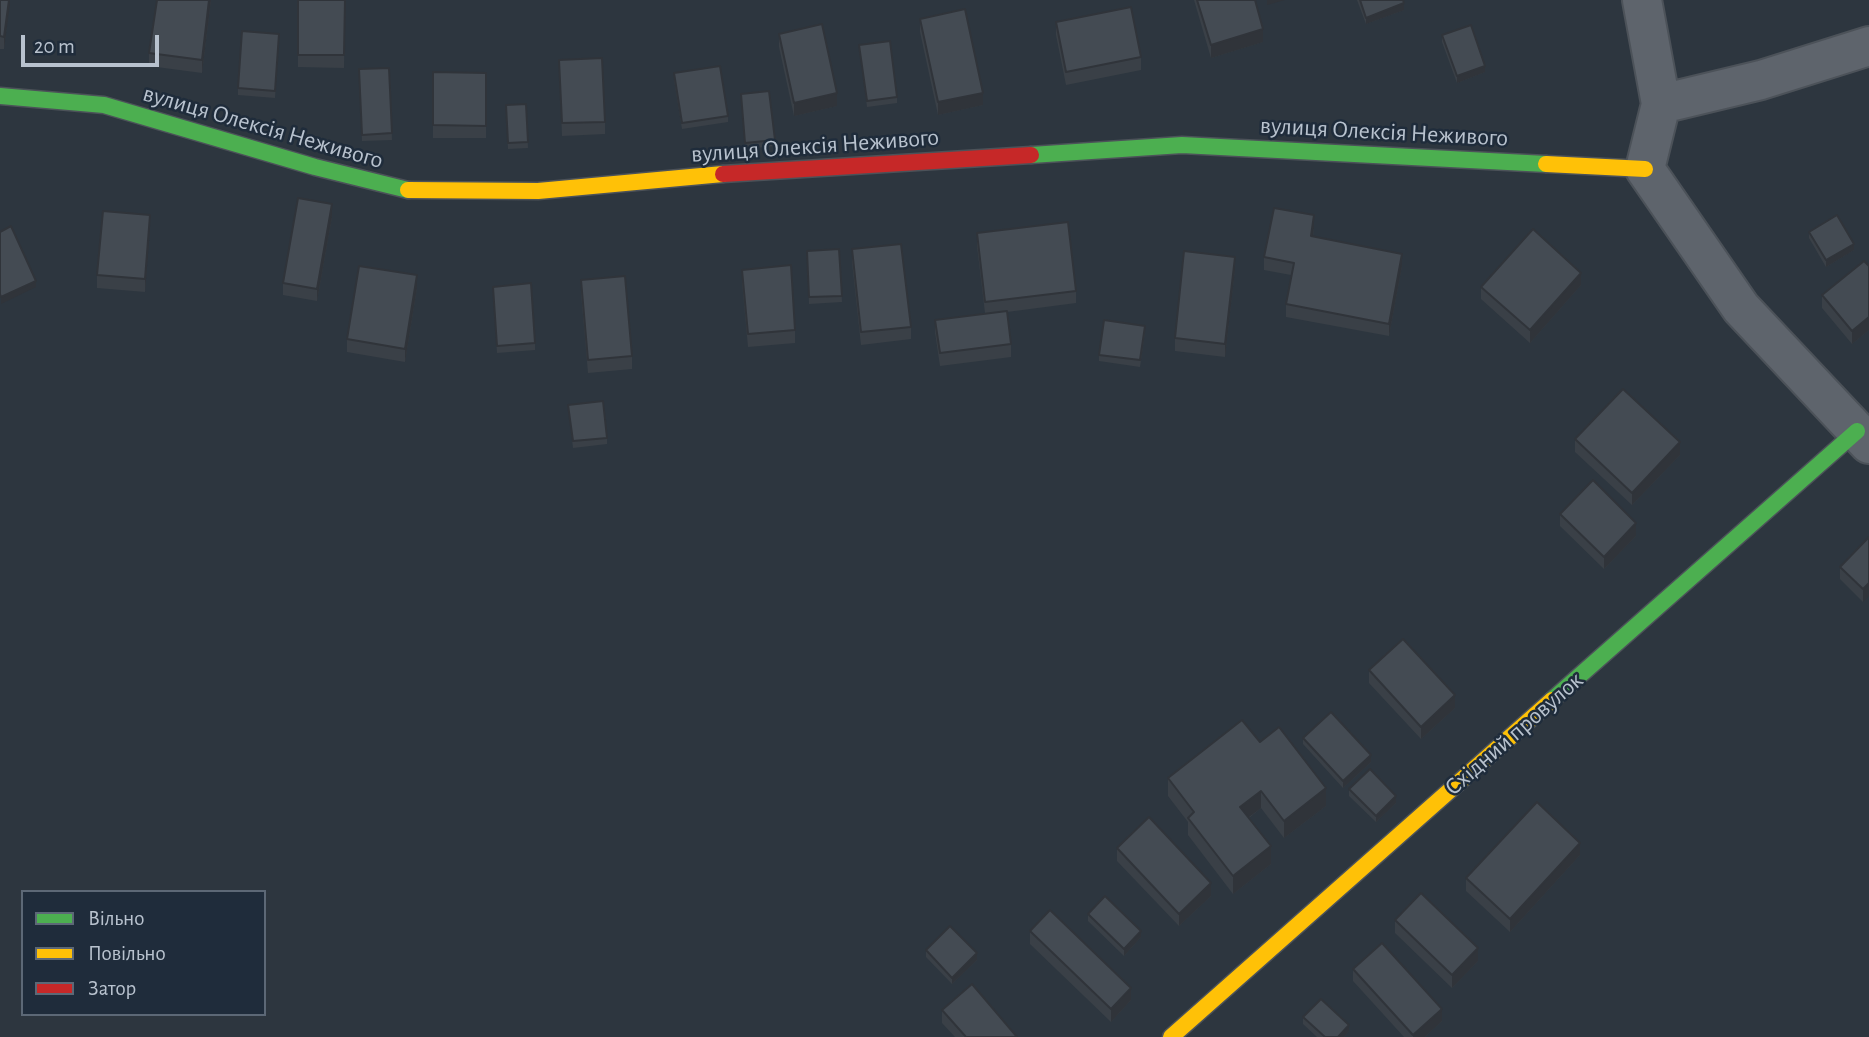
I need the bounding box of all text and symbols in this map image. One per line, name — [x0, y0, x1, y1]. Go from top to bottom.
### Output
scale bar — [24, 21, 163, 65]
text: 20 m — [34, 36, 75, 57]
street label: вулиця Олексія Неживого — [140, 79, 386, 175]
street label: вулиця Олексія Неживого — [1259, 111, 1509, 153]
street label: вулиця Олексія Неживого — [690, 123, 940, 169]
street label: Східний провулок — [1439, 666, 1589, 802]
legend — [21, 890, 266, 1016]
text: Вільно — [88, 908, 144, 929]
text: Повільно — [88, 943, 166, 964]
text: Затор — [88, 978, 136, 999]

